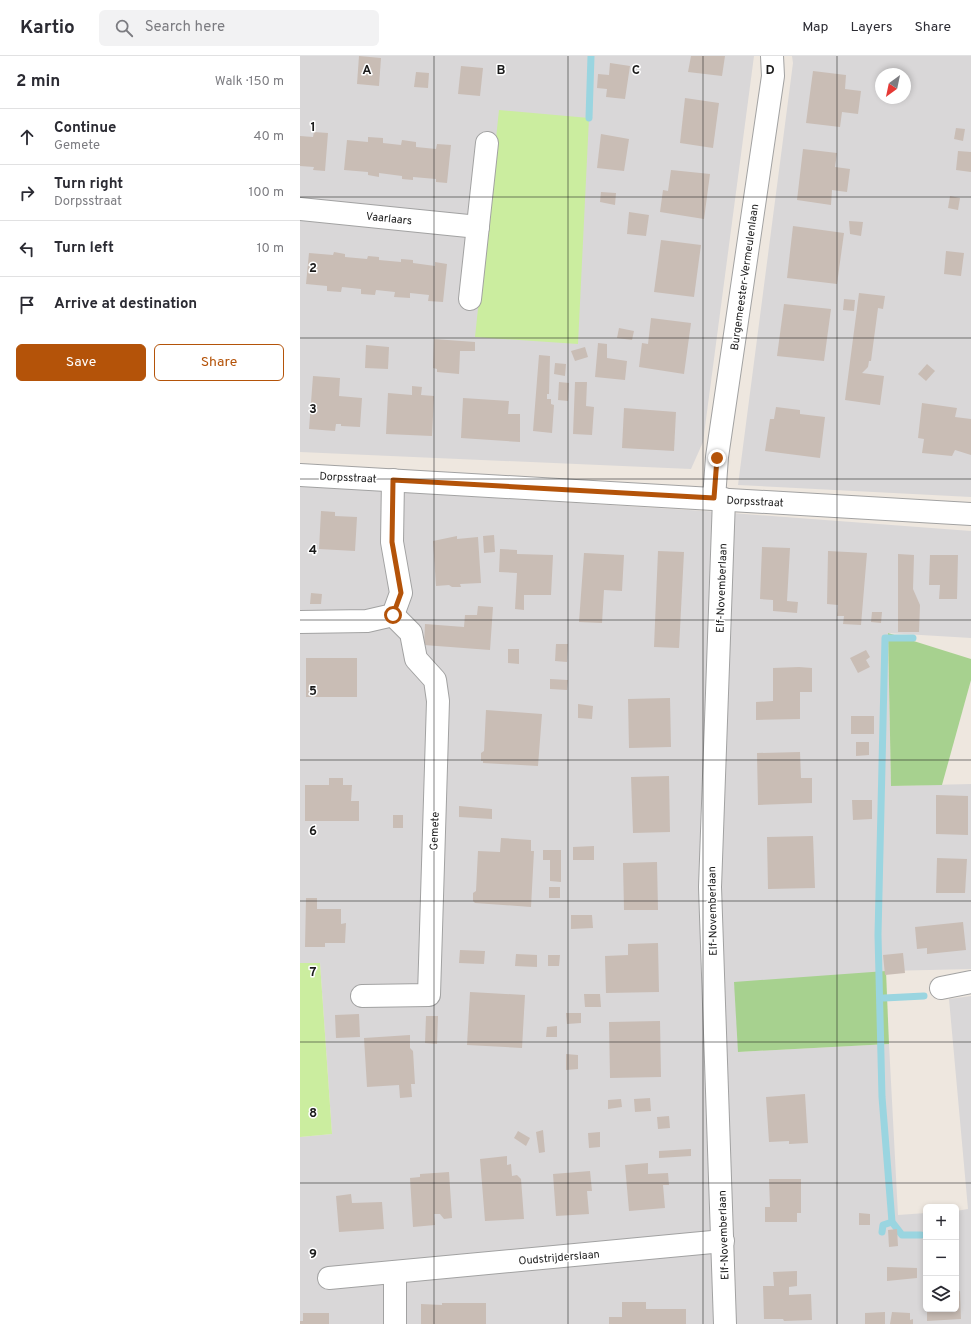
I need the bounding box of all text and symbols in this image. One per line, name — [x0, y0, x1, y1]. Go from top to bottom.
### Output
search box — [99, 10, 379, 46]
text: Kartio — [20, 16, 75, 40]
icon: search — [113, 17, 135, 39]
text: Search here — [145, 18, 225, 37]
text: Map — [802, 19, 828, 36]
text: Layers — [850, 19, 892, 36]
text: Share — [914, 19, 951, 36]
text: A — [362, 63, 372, 79]
text: B — [497, 63, 506, 79]
text: C — [632, 63, 640, 79]
text: D — [765, 63, 775, 79]
north arrow — [875, 68, 911, 104]
text: 2 min — [16, 71, 60, 93]
text: Walk · 150 m — [215, 74, 284, 90]
text: Continue — [54, 119, 116, 138]
text: 1 — [310, 120, 316, 136]
icon: ahead — [16, 126, 38, 148]
text: 40 m — [254, 129, 284, 145]
text: Gemete — [54, 138, 100, 154]
text: Turn right — [54, 175, 123, 194]
icon: right — [16, 182, 38, 204]
text: 100 m — [248, 185, 284, 201]
text: Dorpsstraat — [54, 194, 122, 210]
street label: Burgemeester-Vermeulenlaan — [728, 203, 762, 351]
street label: Vaarlaars — [365, 210, 413, 228]
icon: left — [16, 238, 38, 260]
text: Turn left — [54, 239, 114, 258]
text: 10 m — [257, 241, 284, 257]
text: 2 — [309, 261, 317, 277]
icon: arrive — [16, 294, 38, 316]
text: Arrive at destination — [54, 295, 197, 314]
button: Save — [16, 344, 146, 381]
button: Share — [154, 344, 284, 381]
text: 3 — [309, 402, 317, 418]
route end — [708, 449, 726, 467]
street label: Dorpsstraat — [319, 470, 377, 486]
street label: Dorpsstraat — [726, 494, 784, 510]
text: 4 — [309, 543, 317, 559]
street label: Elf-Novemberlaan — [713, 543, 731, 633]
route start — [384, 606, 402, 624]
text: 5 — [309, 684, 317, 700]
street label: Gemete — [427, 811, 443, 851]
text: 6 — [309, 824, 317, 840]
street label: Elf-Novemberlaan — [705, 866, 721, 956]
text: 7 — [310, 965, 317, 981]
text: 8 — [309, 1106, 317, 1122]
street label: Elf-Novemberlaan — [715, 1190, 733, 1280]
map controls — [923, 1204, 959, 1312]
button: + — [923, 1204, 959, 1240]
button: − — [923, 1240, 959, 1276]
text: 9 — [309, 1247, 317, 1263]
street label: Oudstrijderslaan — [518, 1247, 600, 1269]
button: layers — [923, 1276, 959, 1312]

